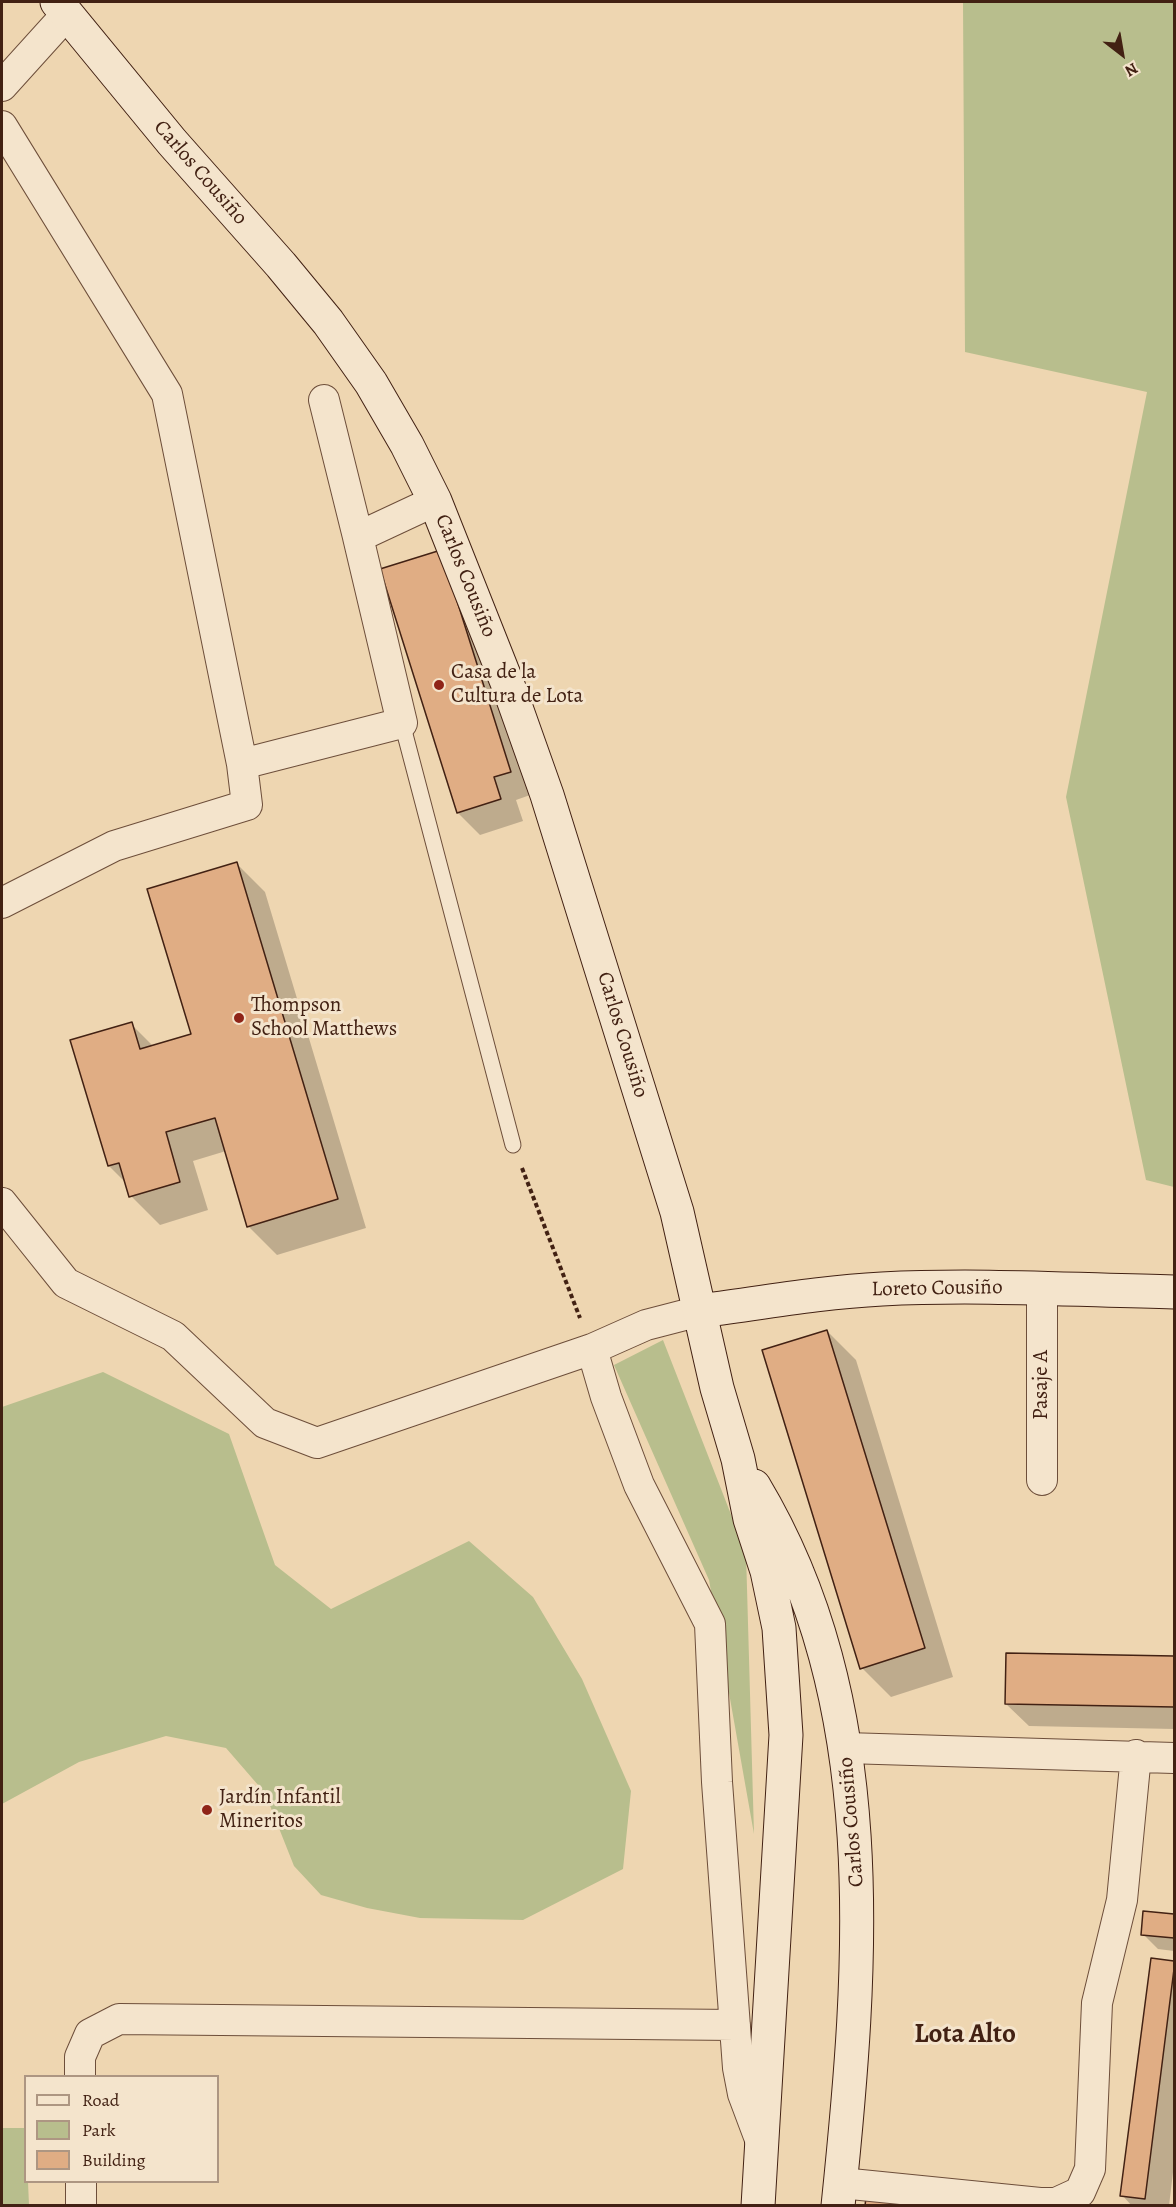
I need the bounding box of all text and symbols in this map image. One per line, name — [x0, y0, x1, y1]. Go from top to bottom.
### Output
north arrow — [1092, 24, 1152, 84]
text: N — [1121, 57, 1142, 82]
street label: Carlos Cousiño — [148, 116, 252, 230]
street label: Carlos Cousiño — [429, 511, 501, 641]
place label: Casa de la Cultura de Lota — [451, 660, 583, 710]
marker: Casa de la Cultura de Lota — [432, 678, 446, 692]
street label: Carlos Cousiño — [591, 969, 653, 1101]
place label: Thompson School Matthews — [251, 993, 397, 1043]
marker: Thompson School Matthews — [232, 1011, 246, 1025]
street label: Loreto Cousiño — [871, 1275, 1003, 1303]
street label: Pasaje A — [1029, 1350, 1055, 1420]
street label: Carlos Cousiño — [834, 1756, 870, 1888]
place label: Jardín Infantil Mineritos — [219, 1785, 341, 1835]
marker: Jardín Infantil Mineritos — [200, 1803, 214, 1817]
district label: Lota Alto — [914, 2019, 1016, 2051]
legend — [24, 2075, 219, 2183]
text: Road — [82, 2088, 119, 2112]
text: Park — [82, 2118, 116, 2142]
text: Building — [82, 2148, 146, 2172]

